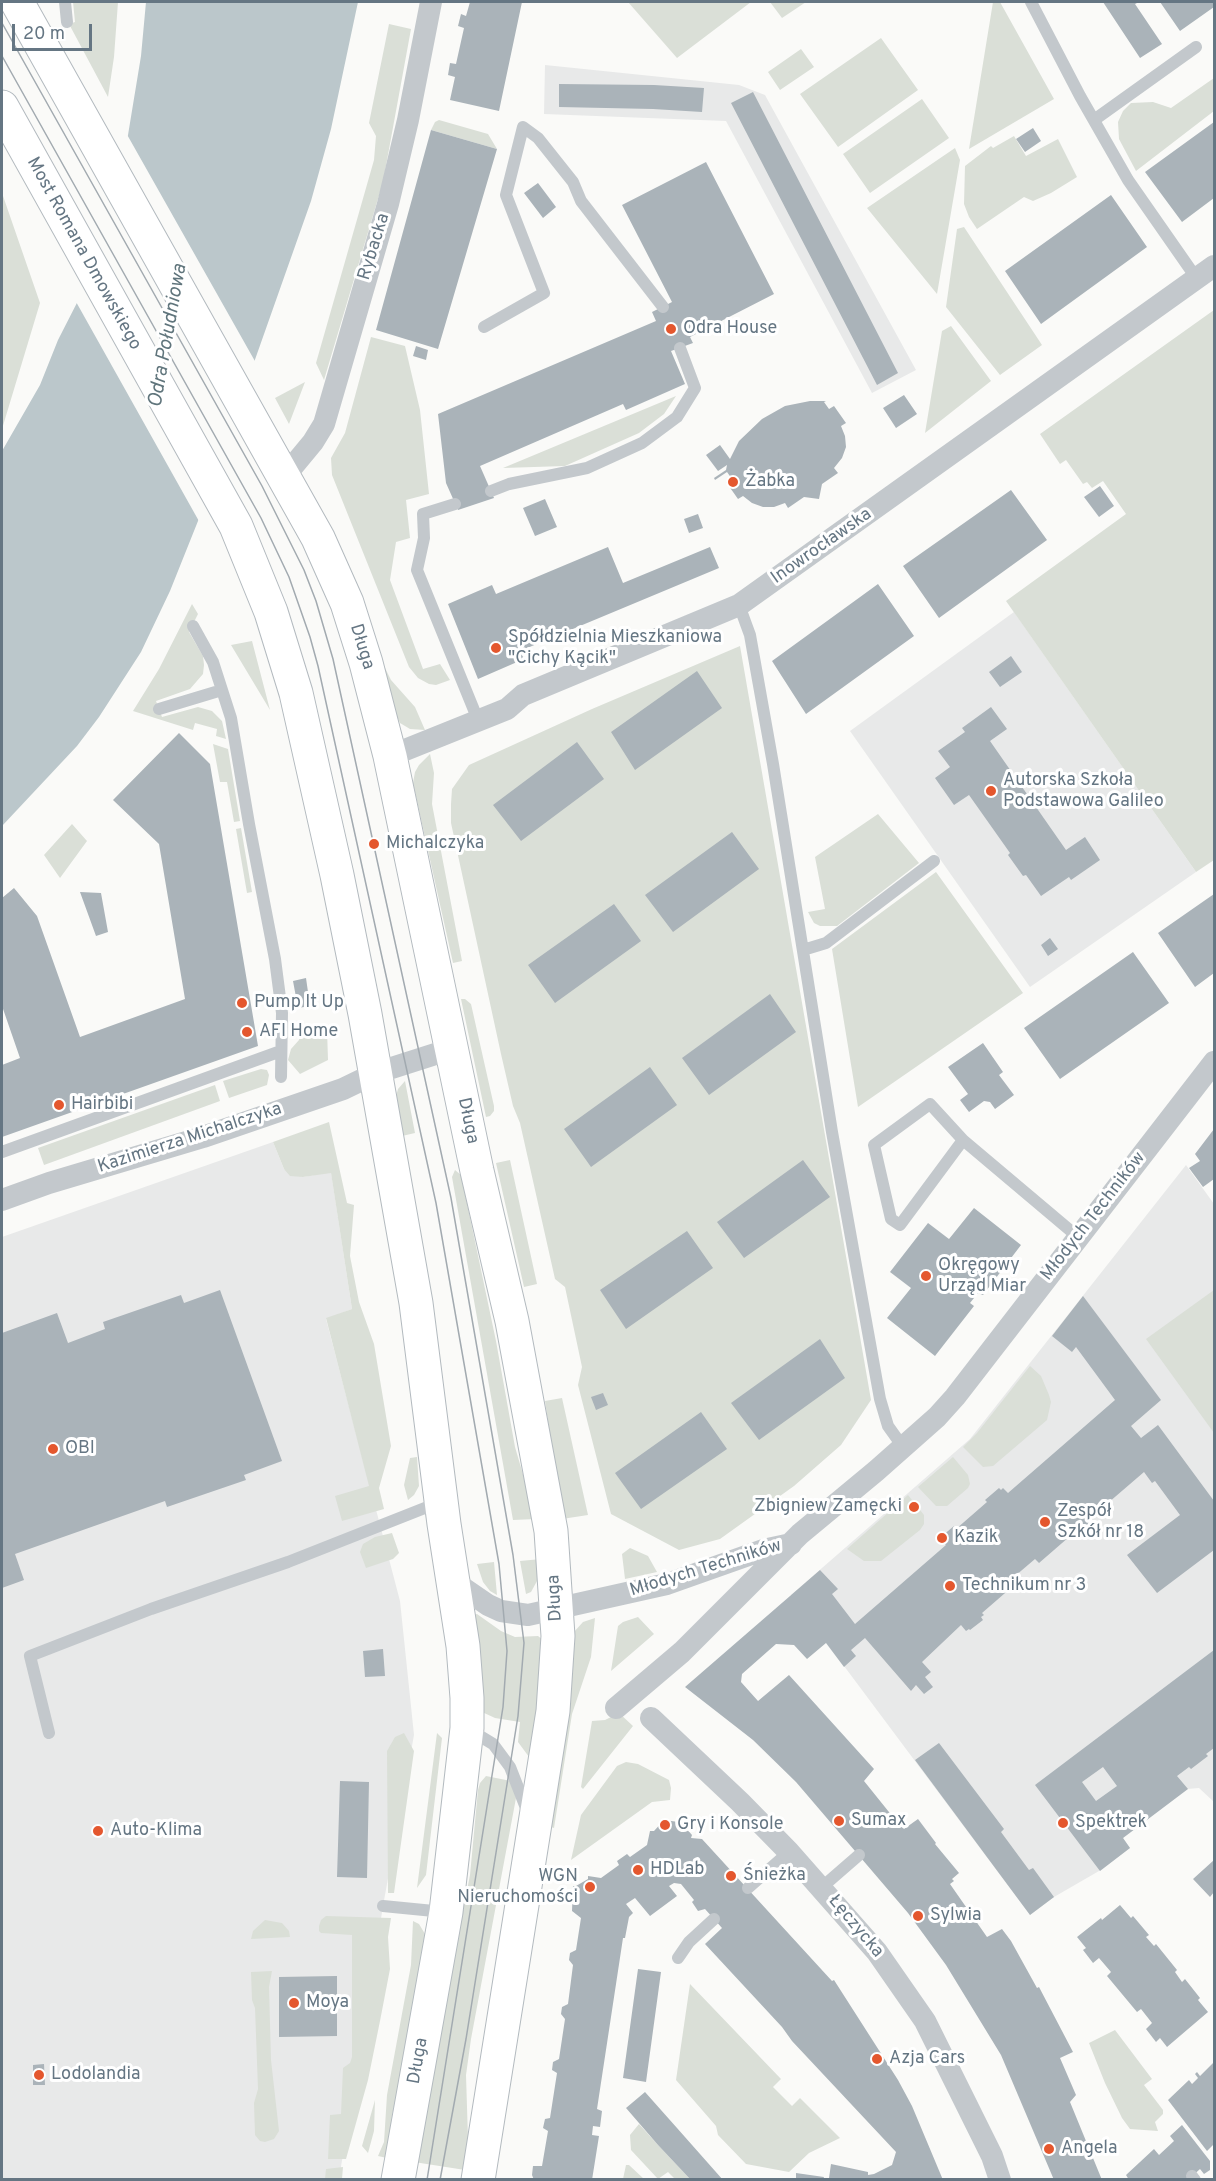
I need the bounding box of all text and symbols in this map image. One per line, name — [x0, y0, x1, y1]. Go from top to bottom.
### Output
scale bar — [15, 12, 94, 50]
text: 20 m — [23, 23, 65, 46]
street label: Most Romana Dmowskiego — [21, 154, 145, 354]
street label: Rybacka — [355, 211, 395, 283]
water label: Odra Południowa — [145, 262, 193, 410]
place label: Odra House — [683, 318, 777, 340]
marker: Odra House — [664, 322, 678, 336]
place label: Żabka — [745, 471, 795, 493]
marker: Żabka — [726, 475, 740, 489]
street label: Inowrocławska — [768, 504, 876, 590]
street label: Długa — [344, 621, 378, 673]
place label: Spółdzielnia Mieszkaniowa "Cichy Kącik" — [508, 627, 722, 670]
marker: Spółdzielnia Mieszkaniowa "Cichy Kącik" — [489, 641, 503, 655]
place label: Autorska Szkoła Podstawowa Galileo — [1003, 770, 1164, 812]
marker: Autorska Szkoła Podstawowa Galileo — [984, 784, 998, 798]
place label: Michalczyka — [386, 833, 484, 855]
marker: Michalczyka — [367, 837, 381, 851]
place label: Pump It Up — [254, 992, 344, 1014]
marker: Pump It Up — [235, 996, 249, 1010]
place label: AFI Home — [259, 1021, 338, 1043]
marker: AFI Home — [240, 1025, 254, 1039]
place label: Hairbibi — [71, 1094, 133, 1116]
street label: Długa — [452, 1096, 482, 1146]
marker: Hairbibi — [52, 1098, 66, 1112]
street label: Kazimierza Michalczyka — [95, 1099, 285, 1179]
street label: Młodych Techników — [1037, 1148, 1151, 1286]
place label: Okręgowy Urząd Miar — [938, 1255, 1026, 1298]
marker: Okręgowy Urząd Miar — [919, 1269, 933, 1283]
place label: OBI — [65, 1438, 95, 1460]
marker: OBI — [46, 1442, 60, 1456]
place label: Zbigniew Zamęcki — [754, 1496, 902, 1518]
marker: Zbigniew Zamęcki — [907, 1500, 921, 1514]
place label: Zespół Szkół nr 18 — [1057, 1501, 1144, 1544]
marker: Zespół Szkół nr 18 — [1038, 1515, 1052, 1529]
place label: Kazik — [954, 1527, 998, 1549]
marker: Kazik — [935, 1531, 949, 1545]
street label: Młodych Techników — [628, 1536, 784, 1602]
street label: Długa — [544, 1574, 568, 1622]
place label: Technikum nr 3 — [962, 1575, 1086, 1597]
marker: Technikum nr 3 — [943, 1579, 957, 1593]
place label: Sumax — [851, 1810, 906, 1832]
place label: Spektrek — [1075, 1812, 1147, 1834]
place label: Gry i Konsole — [677, 1814, 783, 1836]
marker: Sumax — [832, 1814, 846, 1828]
marker: Spektrek — [1056, 1816, 1070, 1830]
marker: Gry i Konsole — [658, 1818, 672, 1832]
place label: Auto-Klima — [110, 1820, 202, 1842]
marker: Auto-Klima — [91, 1824, 105, 1838]
place label: HDLab — [650, 1859, 704, 1881]
marker: HDLab — [631, 1863, 645, 1877]
place label: Śnieżka — [743, 1865, 806, 1887]
place label: WGN Nieruchomości — [457, 1866, 578, 1908]
marker: Śnieżka — [724, 1869, 738, 1883]
marker: WGN Nieruchomości — [583, 1880, 597, 1894]
street label: Łęczycka — [823, 1891, 887, 1963]
place label: Sylwia — [930, 1905, 982, 1927]
marker: Sylwia — [911, 1909, 925, 1923]
place label: Moya — [306, 1992, 349, 2014]
marker: Moya — [287, 1996, 301, 2010]
street label: Długa — [404, 2036, 434, 2086]
place label: Azja Cars — [889, 2048, 965, 2070]
marker: Azja Cars — [870, 2052, 884, 2066]
place label: Lodolandia — [51, 2064, 141, 2086]
marker: Lodolandia — [32, 2068, 46, 2082]
place label: Angela — [1061, 2138, 1118, 2160]
marker: Angela — [1042, 2142, 1056, 2156]

